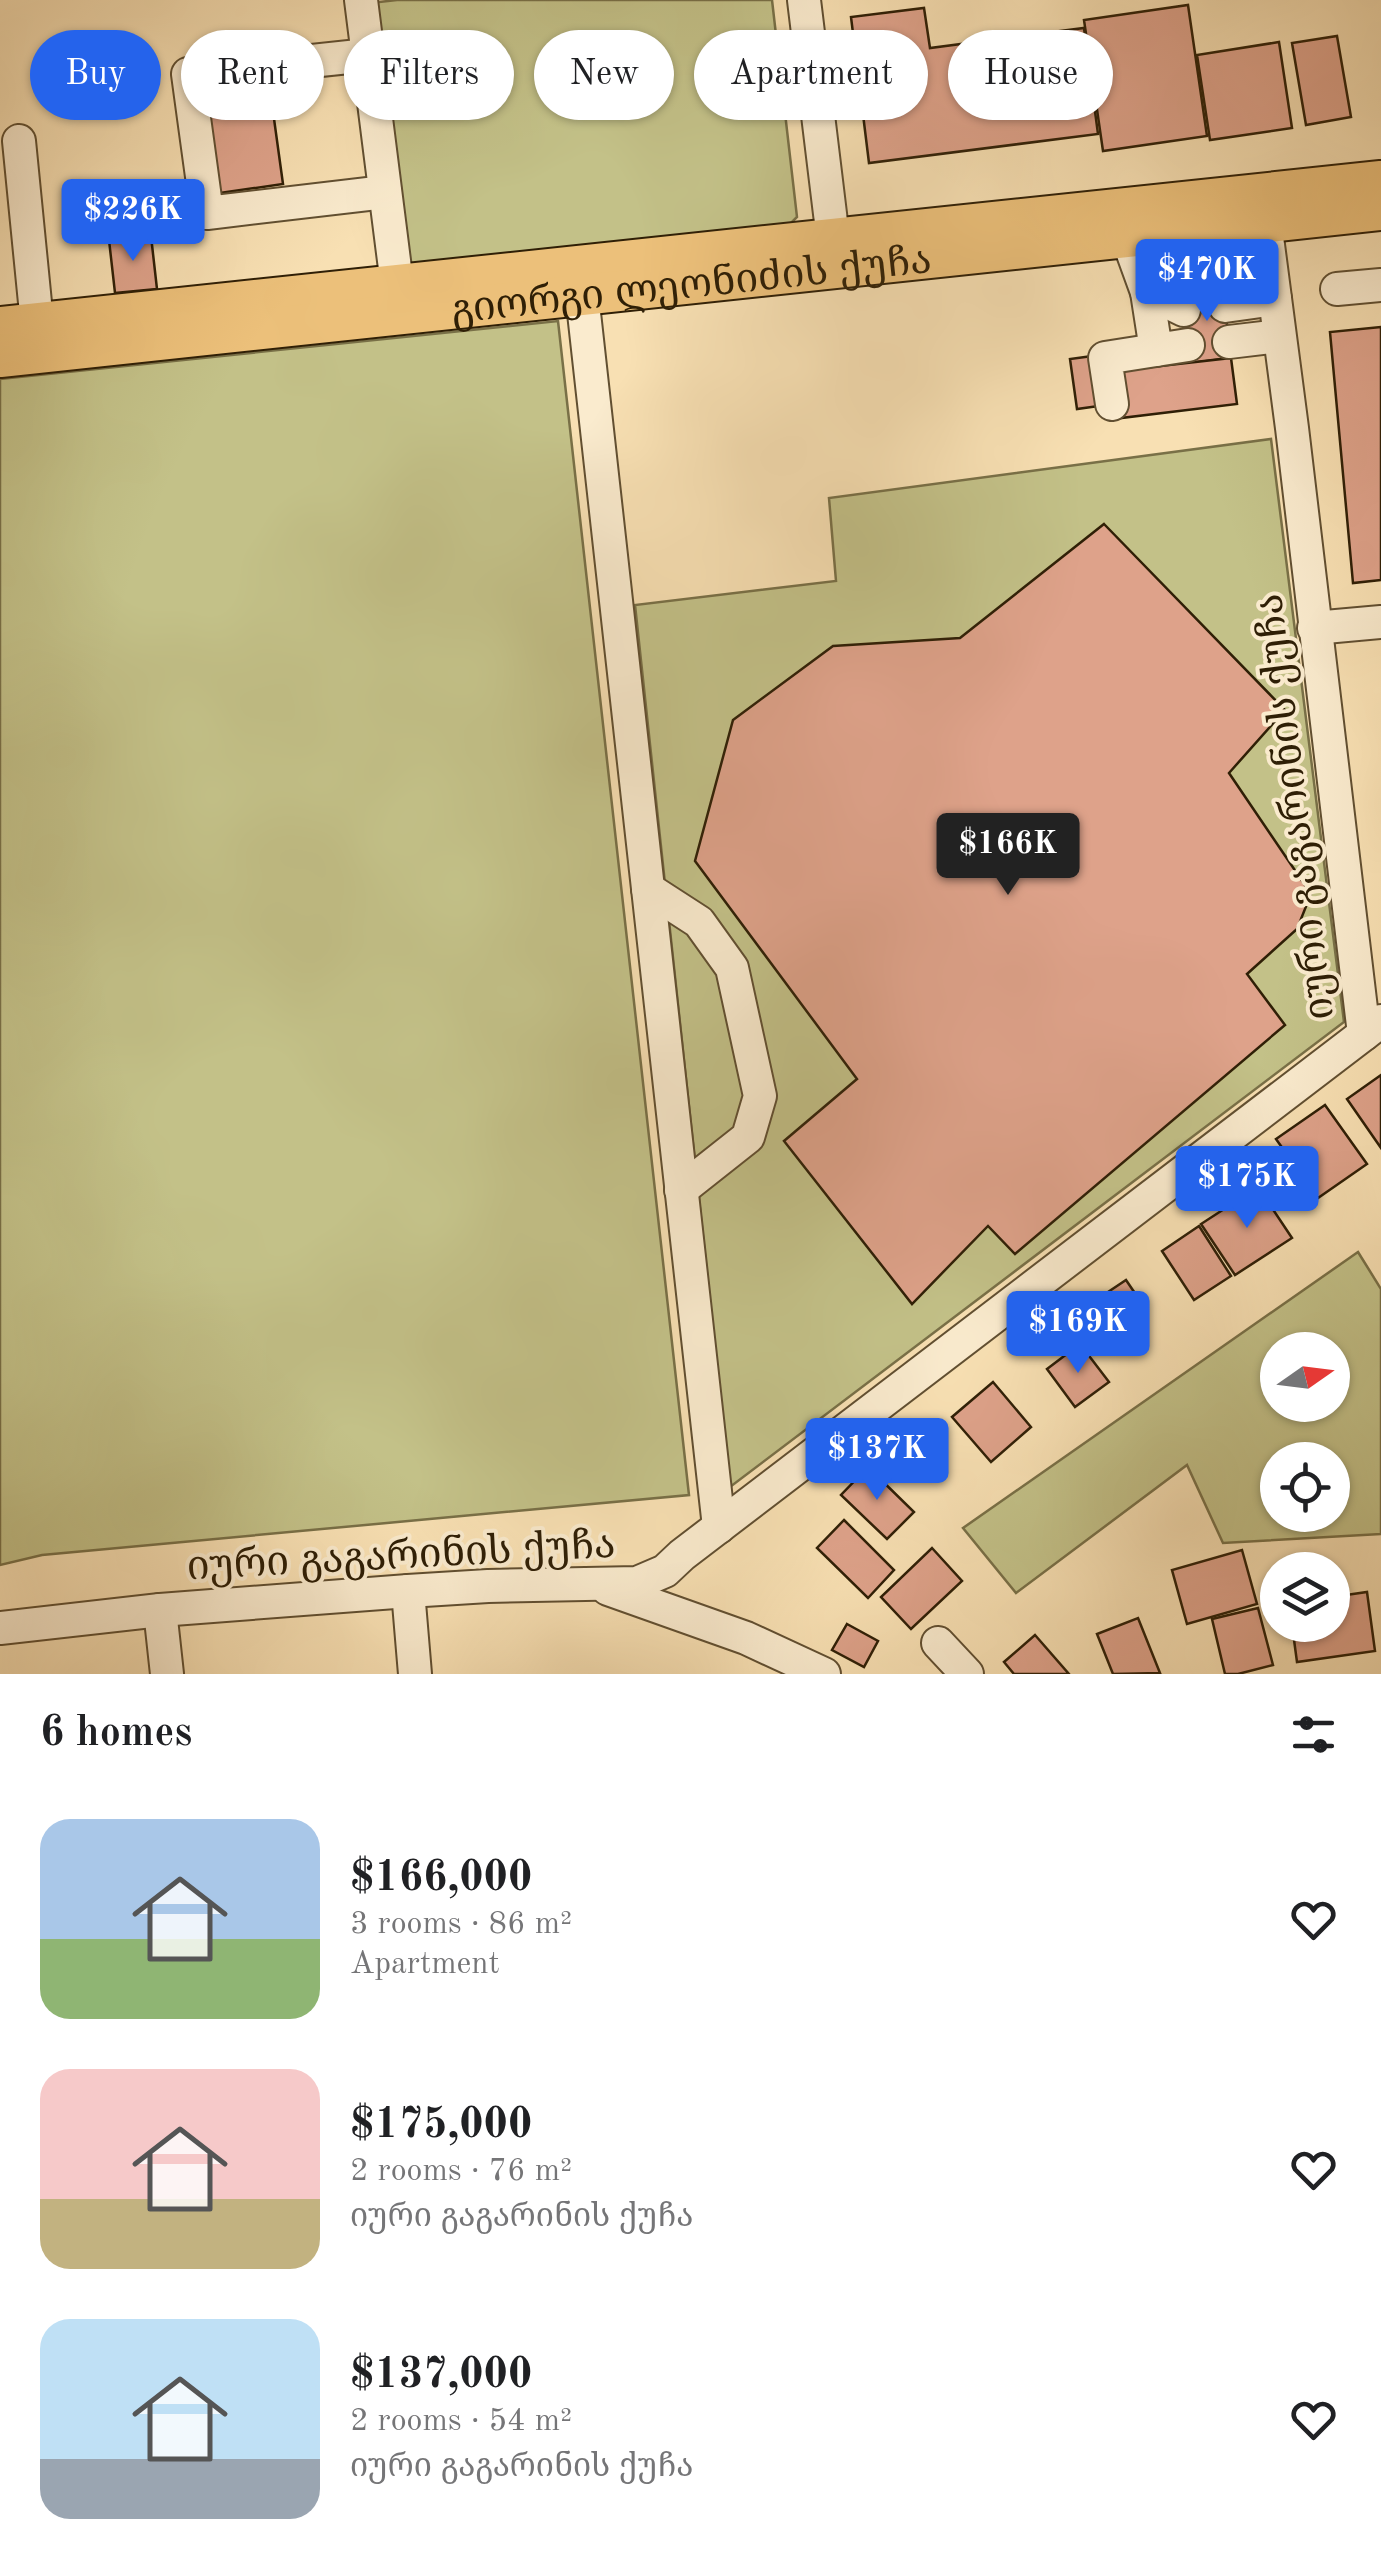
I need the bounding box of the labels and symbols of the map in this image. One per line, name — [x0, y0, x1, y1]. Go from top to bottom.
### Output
pin: $226K — [63, 179, 203, 264]
pin: $470K — [1137, 239, 1277, 324]
street label: გიორგი ლეონიძის ქუჩა — [449, 242, 934, 333]
street label: იური გაგარინის ქუჩა — [1249, 591, 1343, 1022]
pin: $166K — [938, 813, 1078, 898]
pin: $175K — [1177, 1146, 1317, 1231]
pin: $169K — [1008, 1291, 1148, 1376]
north arrow — [1260, 1332, 1350, 1422]
pin: $137K — [807, 1418, 947, 1503]
street label: იური გაგარინის ქუჩა — [186, 1525, 617, 1589]

